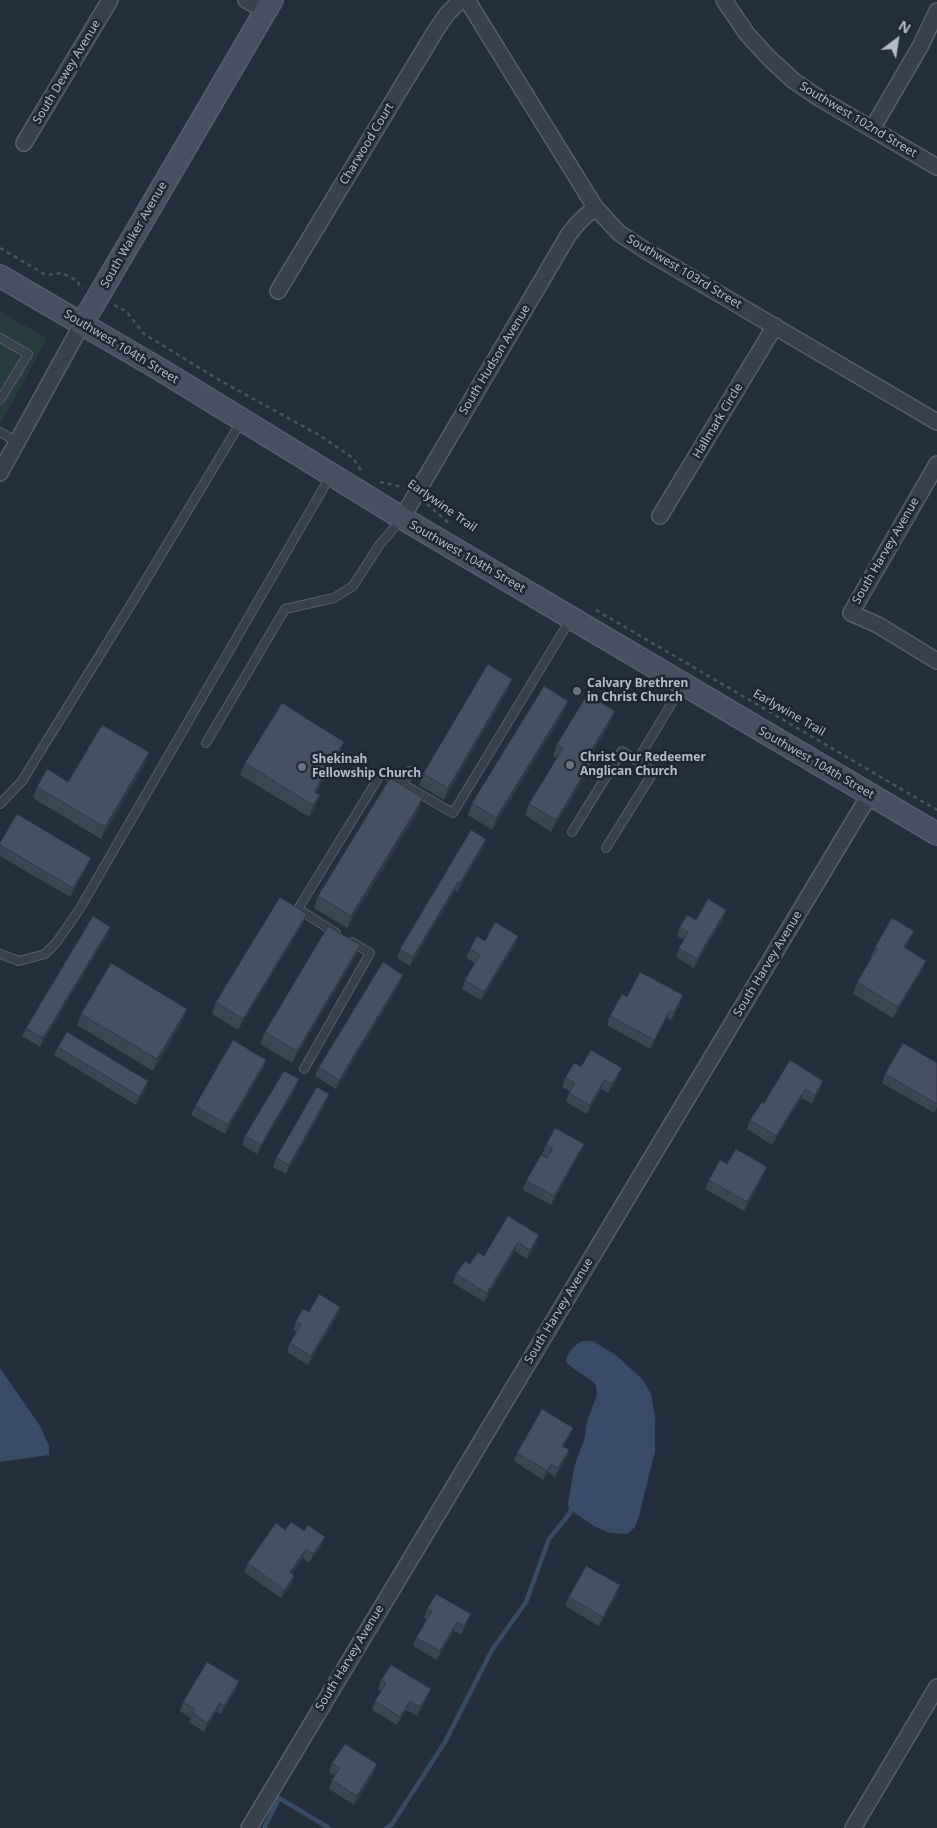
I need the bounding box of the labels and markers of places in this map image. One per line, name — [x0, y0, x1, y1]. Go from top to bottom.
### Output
place label: Calvary Brethren in Christ Church — [587, 677, 688, 705]
marker: Calvary Brethren in Christ Church — [571, 685, 583, 697]
place label: Christ Our Redeemer Anglican Church — [580, 751, 706, 779]
place label: Shekinah Fellowship Church — [312, 753, 421, 781]
marker: Christ Our Redeemer Anglican Church — [564, 759, 576, 771]
marker: Shekinah Fellowship Church — [296, 761, 308, 773]

